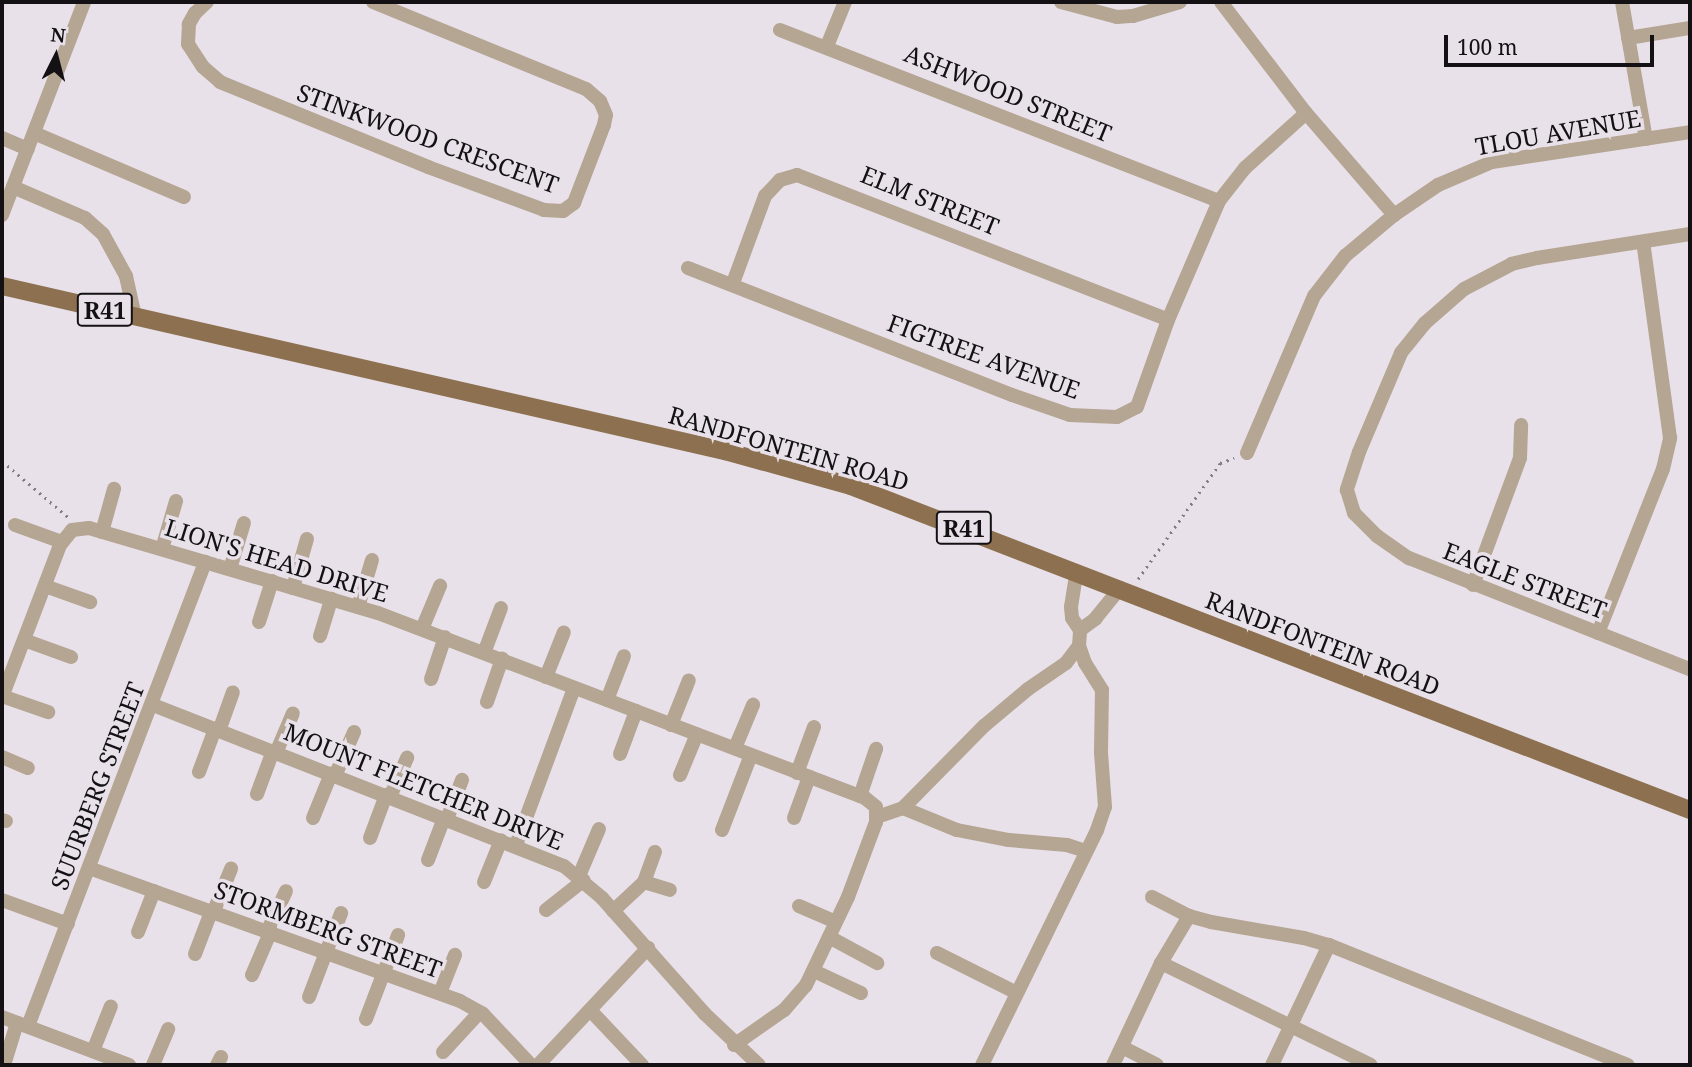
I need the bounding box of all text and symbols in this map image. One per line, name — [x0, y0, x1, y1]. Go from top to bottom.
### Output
north arrow — [21, 21, 91, 91]
text: N — [49, 21, 67, 49]
scale bar — [1447, 21, 1657, 65]
text: 100 m — [1457, 33, 1518, 61]
street label: ASHWOOD STREET — [900, 38, 1116, 148]
street label: STINKWOOD CRESCENT — [293, 77, 563, 199]
street label: TLOU AVENUE — [1473, 103, 1643, 161]
street label: ELM STREET — [857, 159, 1003, 241]
road number: R41 — [75, 290, 135, 330]
street label: FIGTREE AVENUE — [884, 308, 1084, 404]
street label: RANDFONTEIN ROAD — [666, 400, 912, 496]
road number: R41 — [934, 508, 994, 548]
street label: LION'S HEAD DRIVE — [162, 512, 392, 608]
street label: EAGLE STREET — [1439, 536, 1611, 624]
street label: RANDFONTEIN ROAD — [1202, 585, 1444, 701]
street label: SUURBERG STREET — [44, 678, 150, 894]
street label: MOUNT FLETCHER DRIVE — [280, 717, 568, 855]
street label: STORMBERG STREET — [210, 874, 446, 984]

